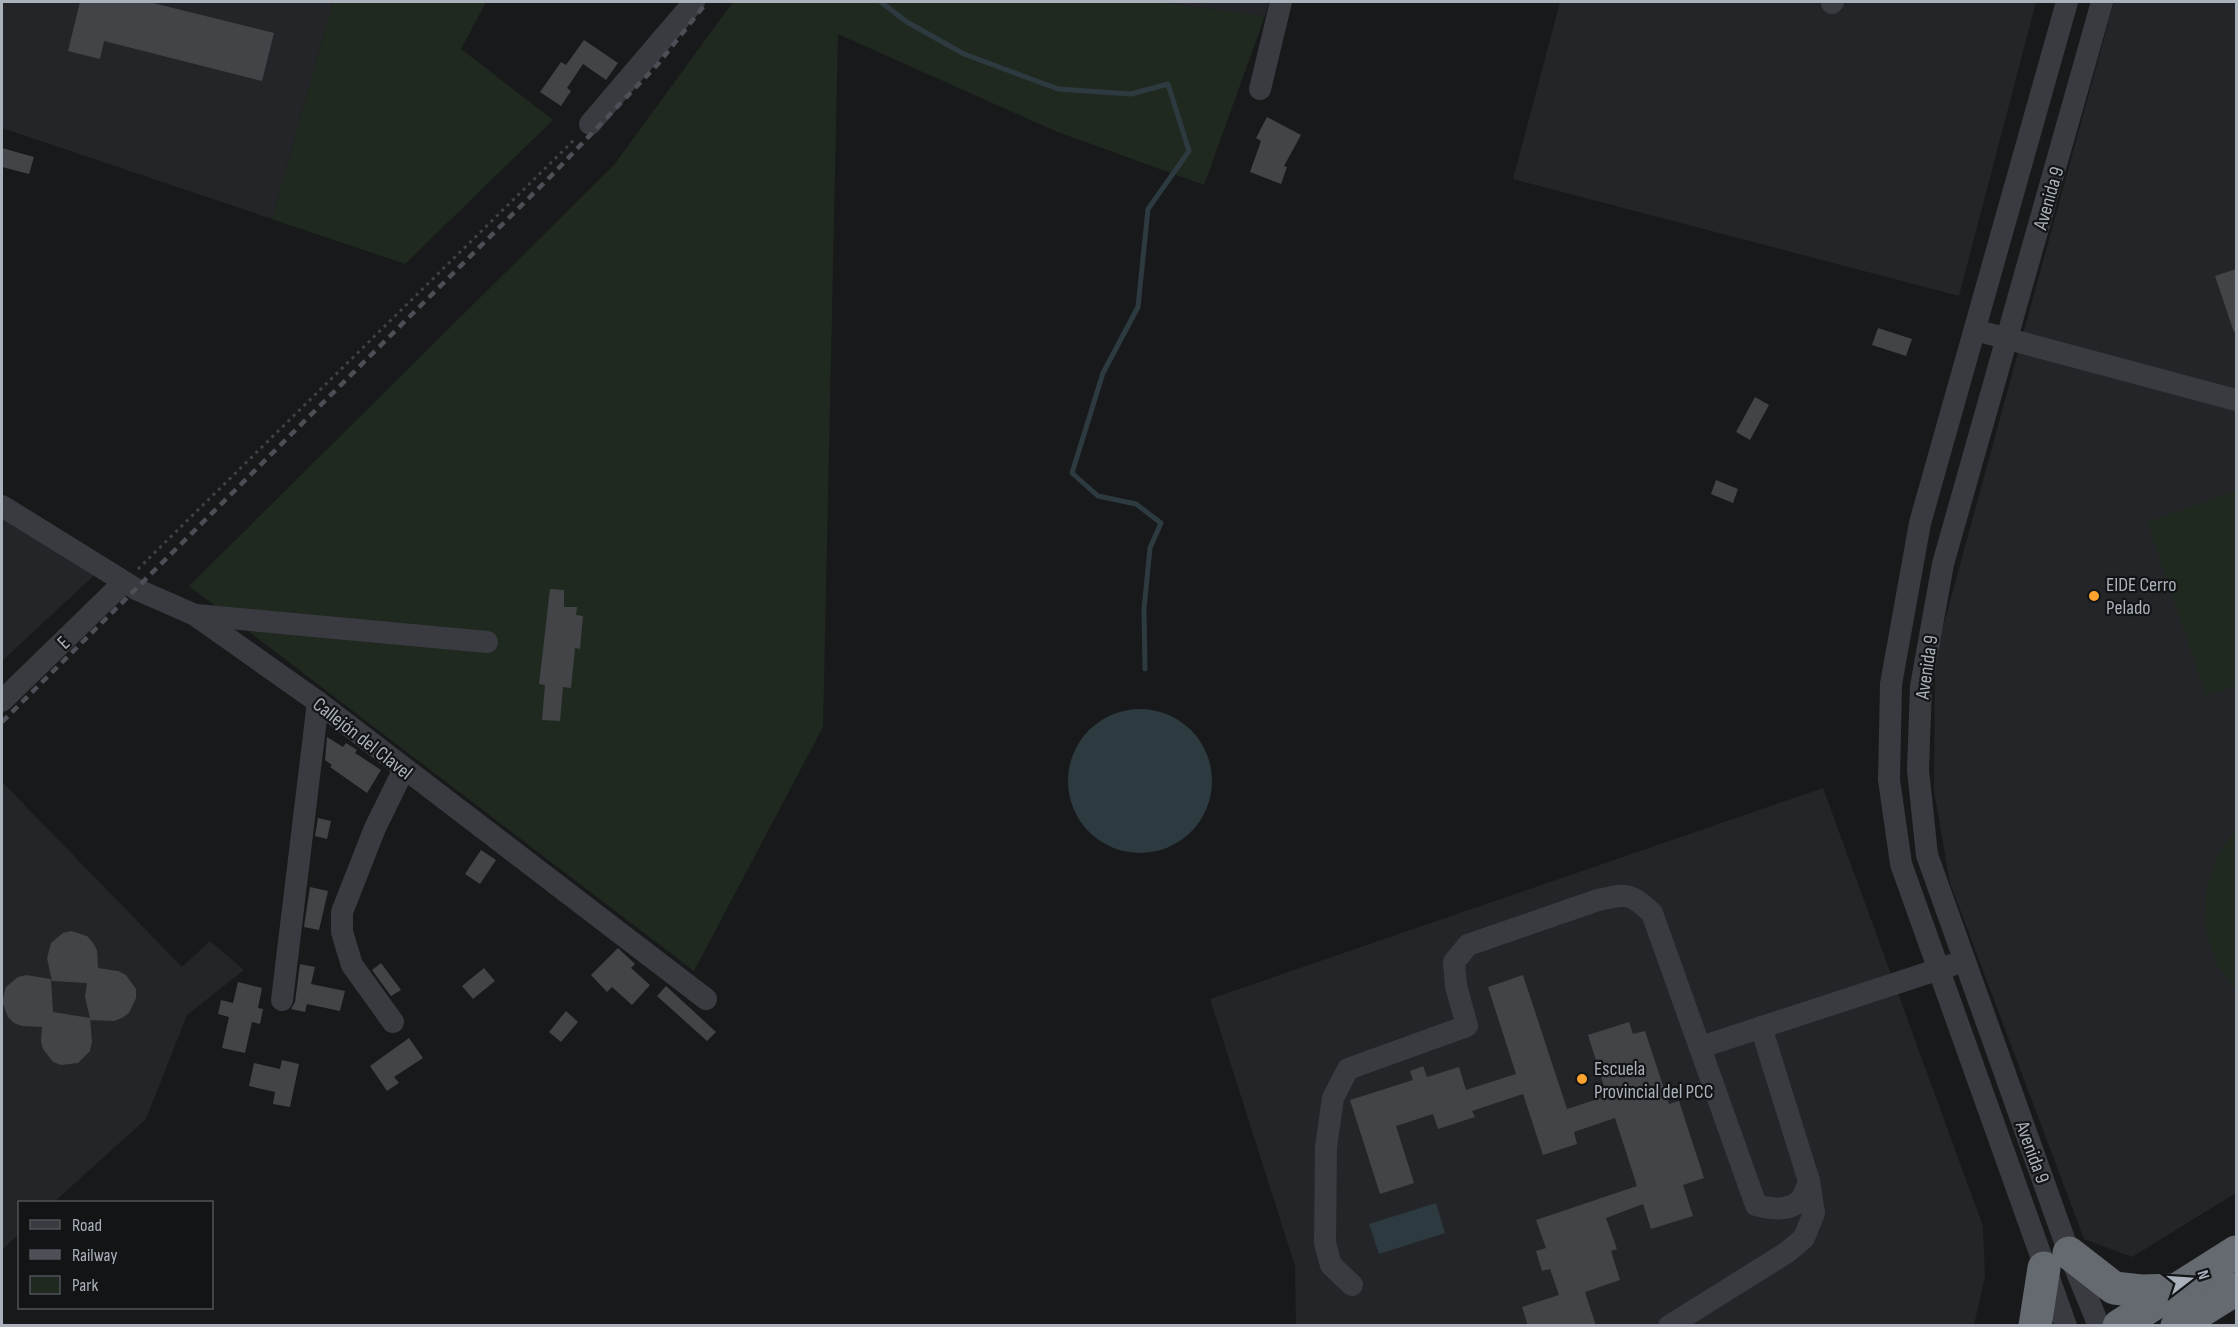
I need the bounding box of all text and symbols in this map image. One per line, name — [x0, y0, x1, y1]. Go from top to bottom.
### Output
street label: Avenida 9 — [2028, 164, 2069, 233]
place label: EIDE Cerro Pelado — [2106, 573, 2177, 620]
marker: EIDE Cerro Pelado — [2087, 589, 2101, 603]
street label: E — [52, 631, 75, 654]
street label: Avenida 9 — [1910, 634, 1943, 702]
street label: Callejón del Clavel — [308, 692, 417, 785]
place label: Escuela Provincial del PCC — [1594, 1057, 1713, 1104]
marker: Escuela Provincial del PCC — [1575, 1072, 1589, 1086]
street label: Avenida 9 — [2009, 1117, 2054, 1187]
legend — [18, 1201, 213, 1309]
text: Road — [72, 1215, 102, 1236]
text: Railway — [72, 1245, 117, 1266]
north arrow — [2160, 1249, 2220, 1309]
text: N — [2193, 1268, 2213, 1282]
text: Park — [72, 1275, 98, 1296]

